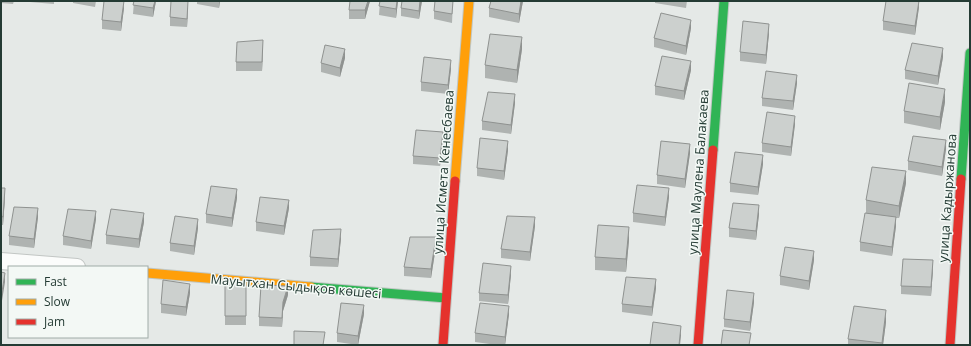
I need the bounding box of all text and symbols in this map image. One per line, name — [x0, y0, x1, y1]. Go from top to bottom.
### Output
street label: улица Исмета Кенесбаева — [428, 89, 458, 255]
street label: улица Маулена Балакаева — [683, 89, 713, 255]
street label: улица Кадыржанова — [934, 133, 960, 263]
legend — [8, 266, 148, 338]
street label: Мауытхан Сыдықов көшесі — [210, 270, 382, 302]
text: Fast — [44, 273, 67, 290]
text: Slow — [44, 293, 71, 310]
text: Jam — [43, 313, 65, 330]

